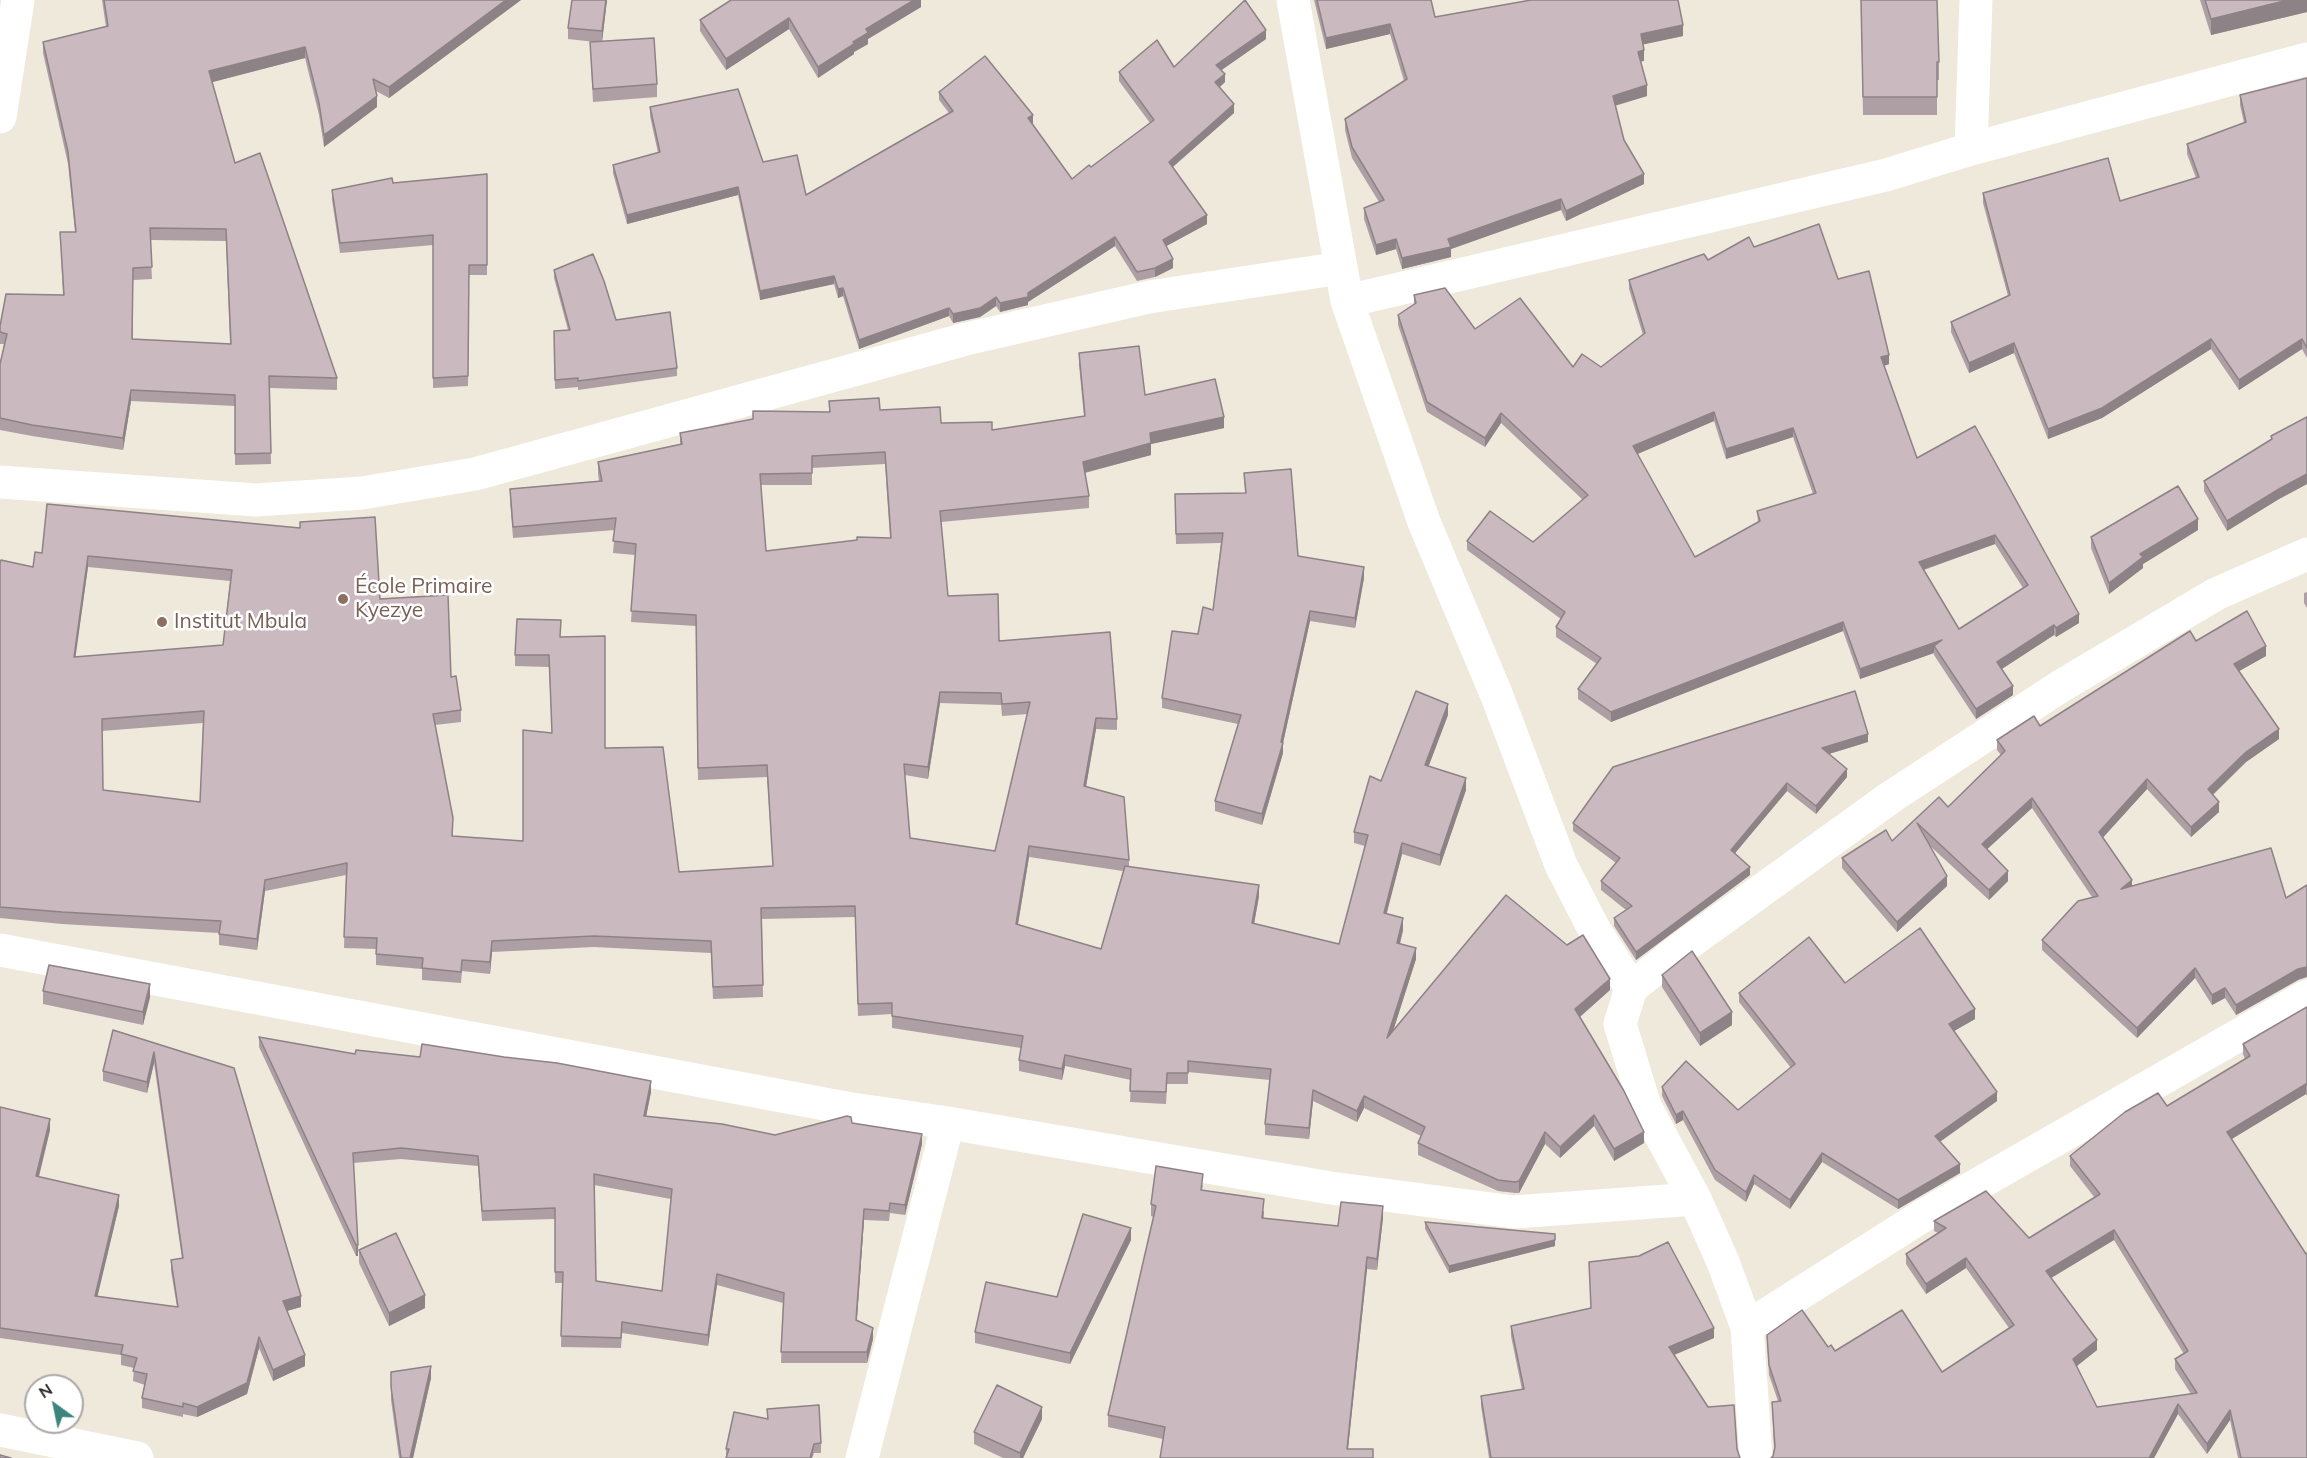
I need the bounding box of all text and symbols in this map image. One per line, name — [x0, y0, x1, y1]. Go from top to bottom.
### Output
place label: École Primaire Kyezye — [355, 574, 492, 624]
marker: École Primaire Kyezye — [336, 592, 350, 606]
place label: Institut Mbula — [174, 609, 307, 635]
marker: Institut Mbula — [155, 615, 169, 629]
north arrow — [24, 1374, 84, 1434]
text: N — [35, 1379, 56, 1402]

